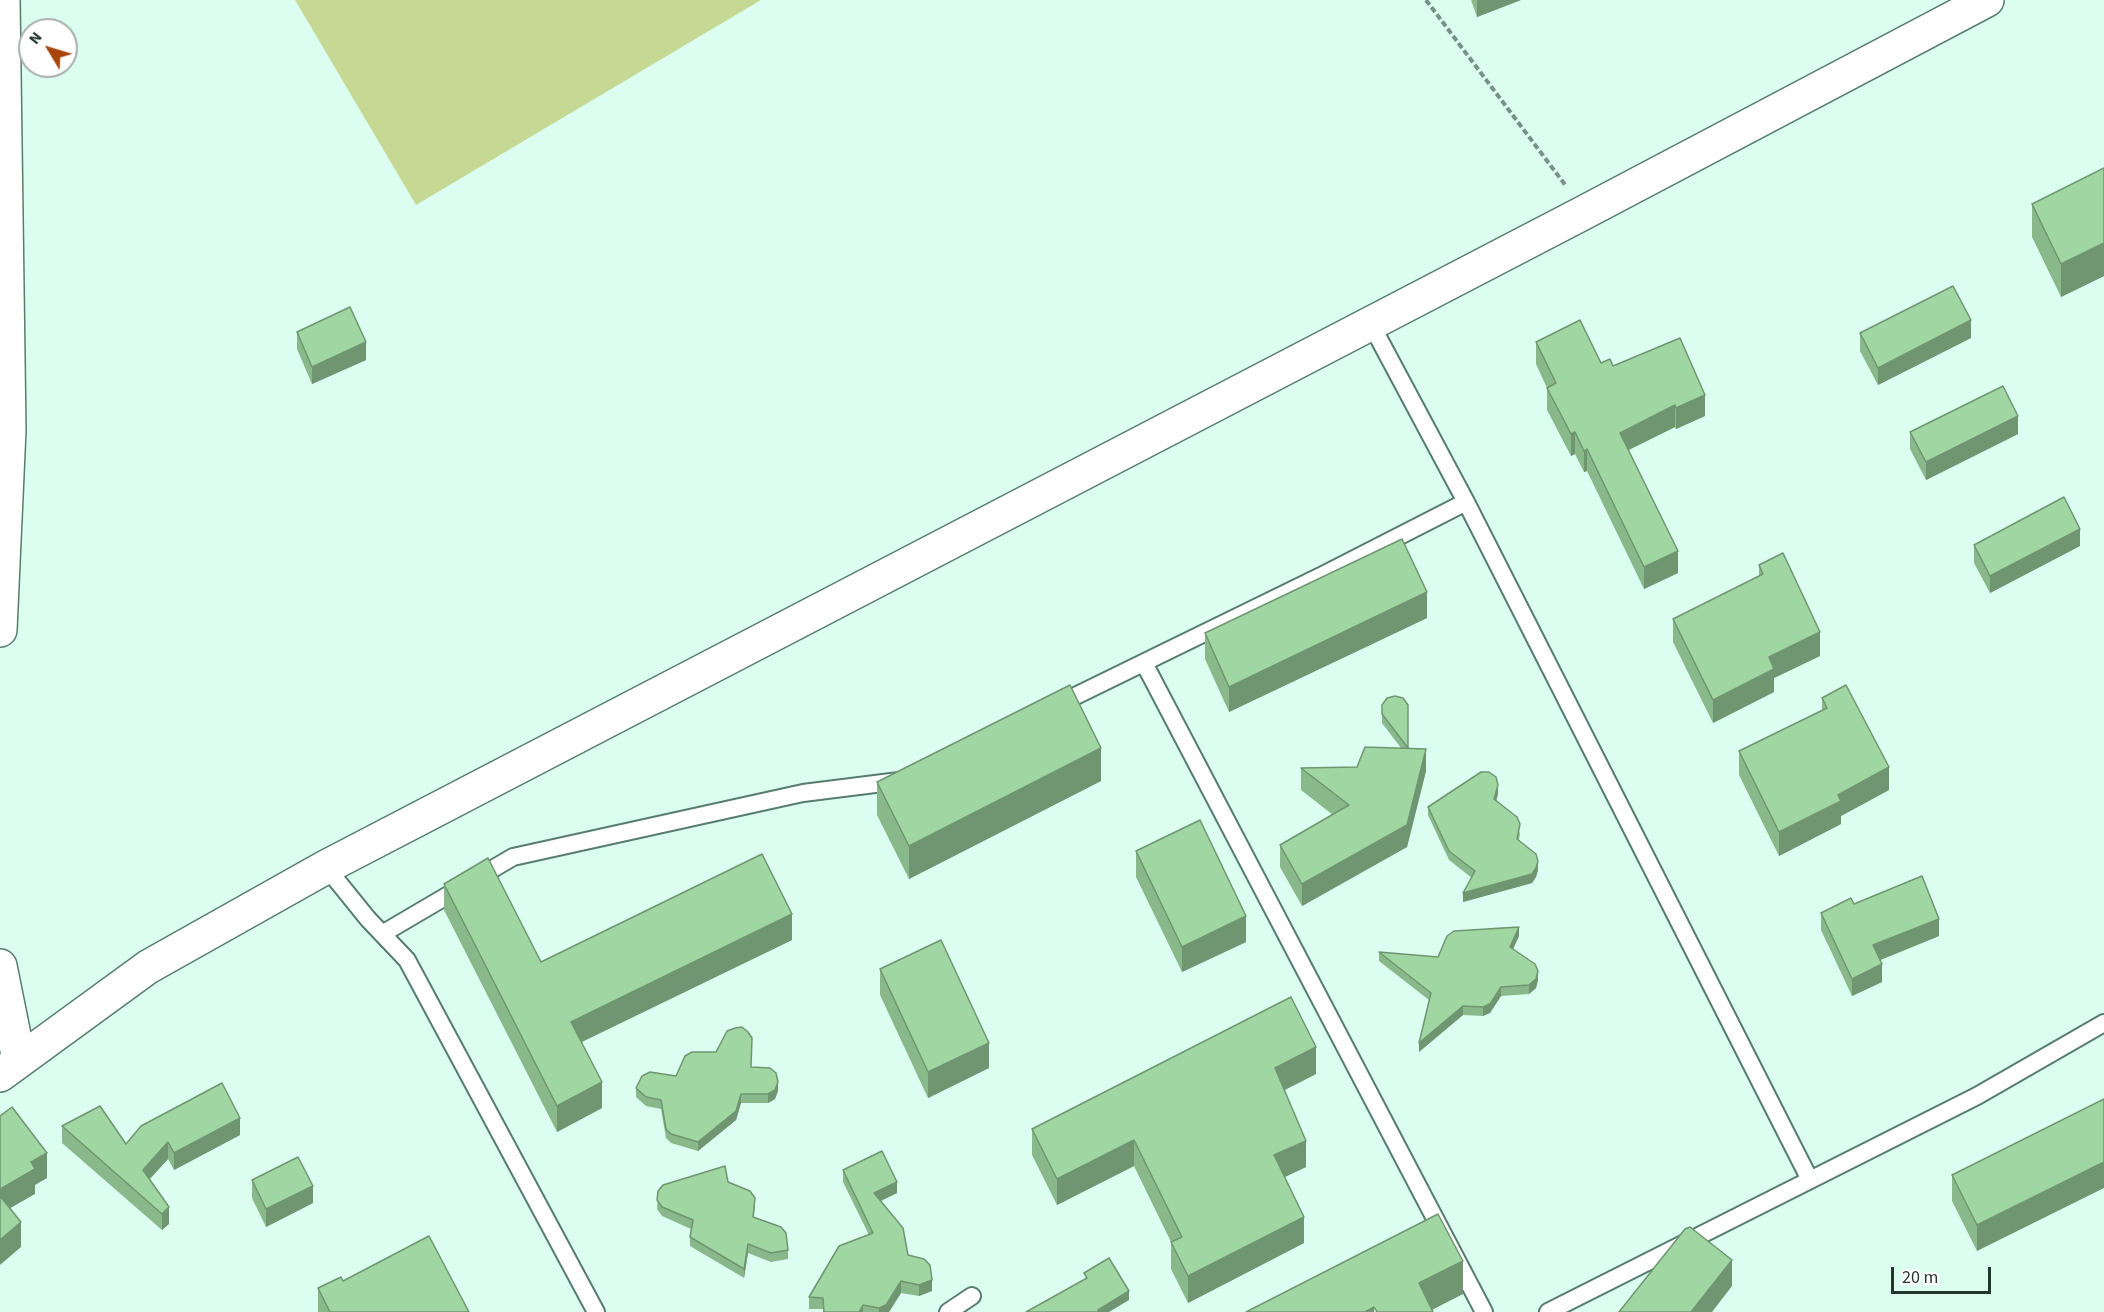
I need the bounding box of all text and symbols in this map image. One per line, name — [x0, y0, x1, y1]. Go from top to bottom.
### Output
north arrow — [18, 18, 78, 78]
text: N — [23, 27, 47, 49]
scale bar — [1894, 1255, 1994, 1293]
text: 20 m — [1902, 1265, 1938, 1290]

